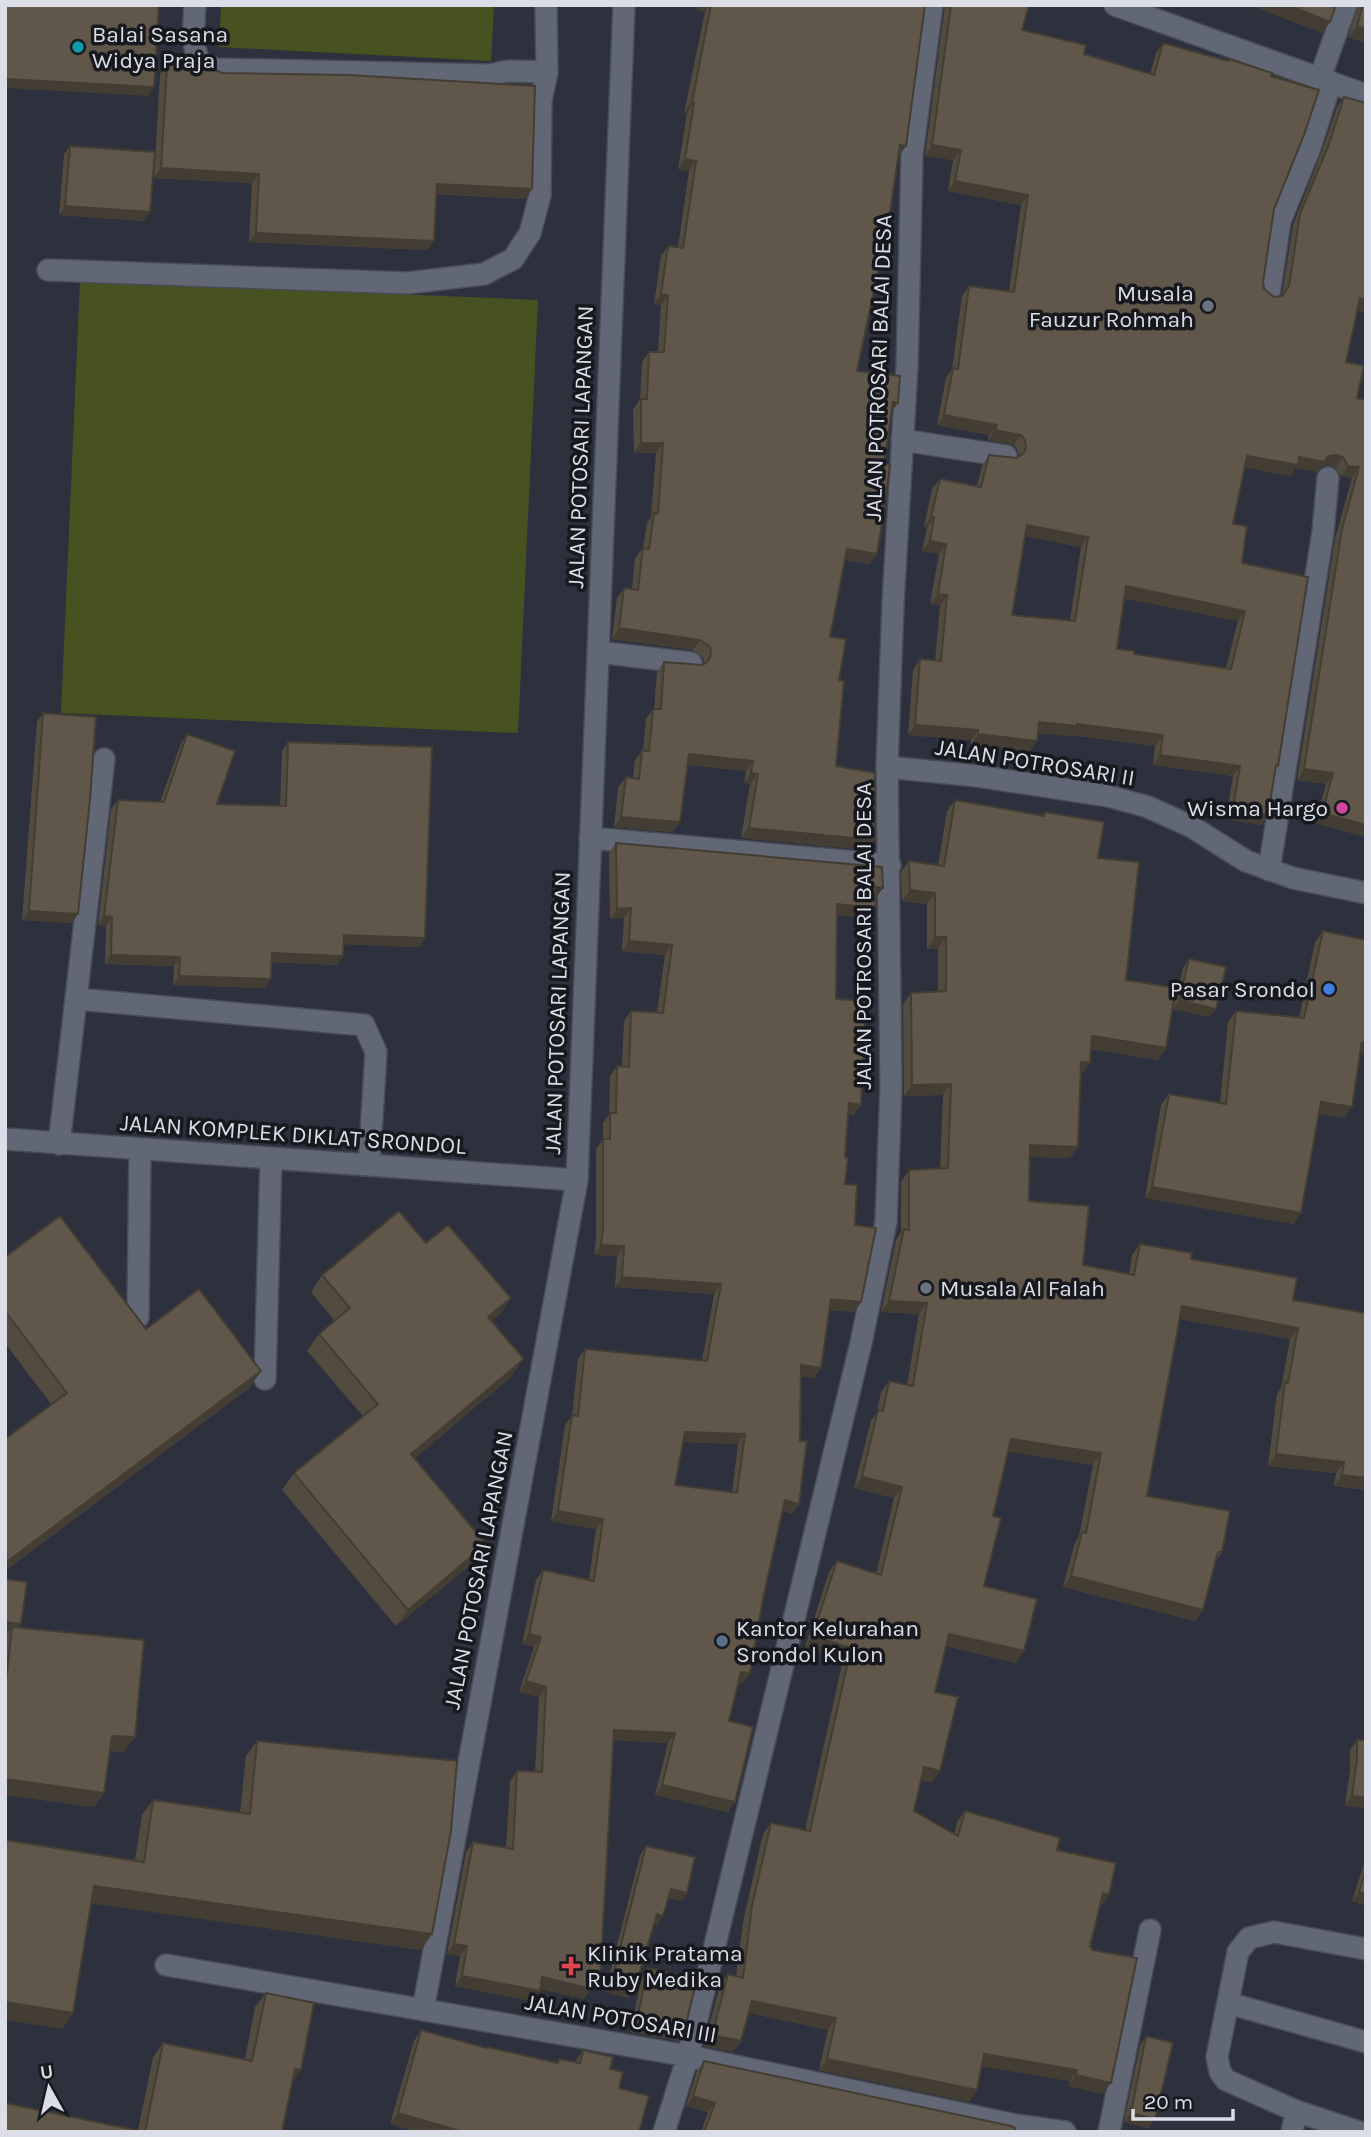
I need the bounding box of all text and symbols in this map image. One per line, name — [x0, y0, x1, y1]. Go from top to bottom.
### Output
place label: Balai Sasana Widya Praja — [92, 21, 228, 74]
marker: Balai Sasana Widya Praja — [70, 39, 86, 55]
street label: JALAN POTROSARI BALAI DESA — [860, 214, 897, 522]
place label: Musala Fauzur Rohmah — [1029, 280, 1194, 333]
marker: Musala Fauzur Rohmah — [1200, 298, 1216, 314]
street label: JALAN POTOSARI LAPANGAN — [562, 305, 599, 589]
street label: JALAN POTROSARI II — [933, 733, 1137, 792]
street label: JALAN POTROSARI BALAI DESA — [850, 782, 877, 1090]
place label: Wisma Hargo — [1187, 795, 1328, 822]
marker: Wisma Hargo — [1334, 800, 1350, 816]
street label: JALAN POTOSARI LAPANGAN — [539, 871, 576, 1155]
place label: Pasar Srondol — [1170, 976, 1315, 1003]
marker: Pasar Srondol — [1321, 981, 1337, 997]
street label: JALAN KOMPLEK DIKLAT SRONDOL — [119, 1109, 467, 1160]
place label: Musala Al Falah — [940, 1275, 1105, 1302]
marker: Musala Al Falah — [918, 1280, 934, 1296]
street label: JALAN POTOSARI LAPANGAN — [438, 1429, 519, 1712]
place label: Kantor Kelurahan Srondol Kulon — [736, 1615, 919, 1668]
marker: Kantor Kelurahan Srondol Kulon — [714, 1633, 730, 1649]
place label: Klinik Pratama Ruby Medika — [587, 1940, 743, 1993]
marker: Klinik Pratama Ruby Medika — [561, 1956, 581, 1976]
street label: JALAN POTOSARI III — [523, 1988, 719, 2049]
north arrow — [14, 2053, 84, 2123]
text: U — [39, 2060, 55, 2084]
scale bar — [1133, 2078, 1233, 2122]
text: 20 m — [1144, 2090, 1193, 2114]

